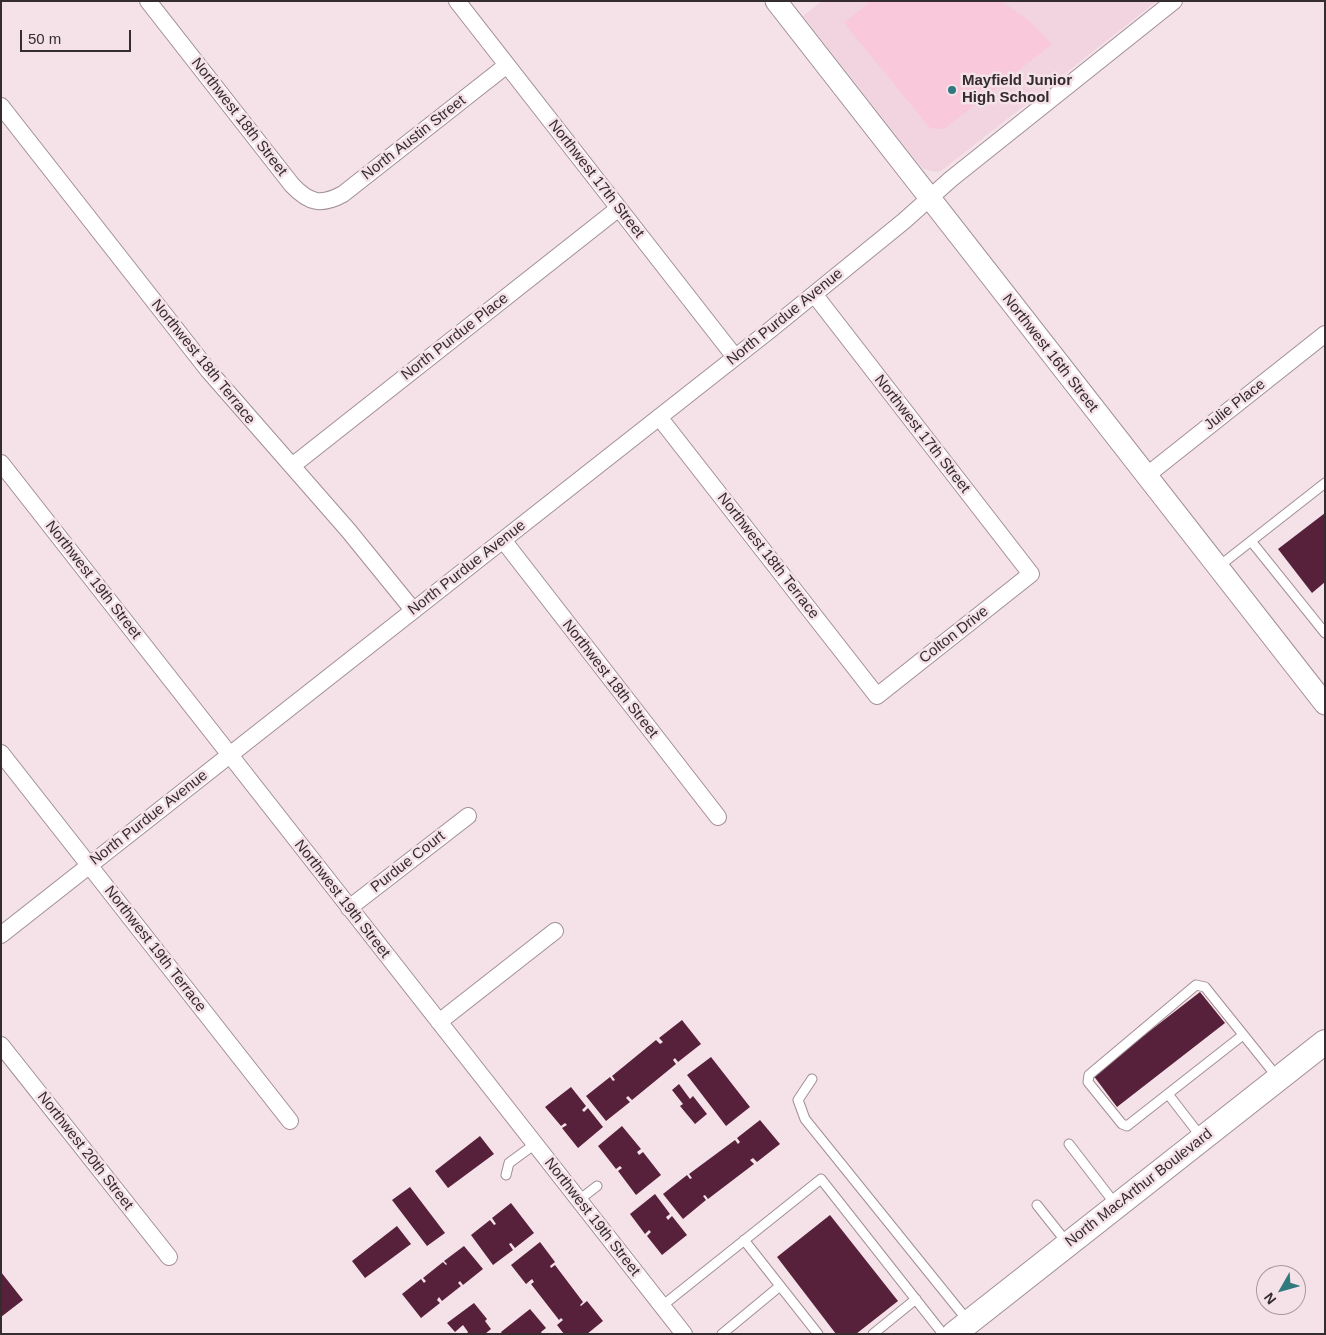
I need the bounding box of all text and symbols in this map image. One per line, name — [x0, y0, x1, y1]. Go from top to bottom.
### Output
scale bar — [22, 20, 134, 52]
text: 50 m — [28, 30, 61, 47]
street label: Northwest 18th Street — [187, 54, 291, 180]
place label: Mayfield Junior High School — [962, 72, 1072, 107]
marker: Mayfield Junior High School — [946, 84, 958, 96]
street label: North Austin Street — [359, 92, 469, 184]
street label: Northwest 17th Street — [544, 116, 648, 242]
street label: North Purdue Avenue — [723, 265, 847, 369]
street label: North Purdue Place — [398, 290, 512, 384]
street label: Northwest 16th Street — [998, 290, 1102, 416]
street label: Northwest 18th Terrace — [147, 296, 259, 428]
street label: Northwest 17th Street — [870, 371, 974, 497]
street label: Julie Place — [1201, 376, 1269, 434]
street label: Northwest 18th Terrace — [713, 489, 823, 623]
street label: Northwest 19th Street — [41, 517, 145, 643]
street label: North Purdue Avenue — [405, 517, 529, 619]
street label: Colton Drive — [916, 603, 992, 667]
street label: Northwest 18th Street — [558, 616, 662, 742]
street label: North Purdue Avenue — [87, 767, 211, 869]
street label: Purdue Court — [367, 827, 449, 897]
street label: Northwest 19th Street — [290, 836, 394, 962]
street label: Northwest 19th Terrace — [100, 882, 210, 1016]
street label: Northwest 20th Street — [33, 1088, 137, 1214]
street label: North MacArthur Boulevard — [1062, 1125, 1216, 1251]
street label: Northwest 19th Street — [540, 1154, 644, 1280]
north arrow — [1256, 1265, 1306, 1315]
text: N — [1261, 1290, 1279, 1308]

